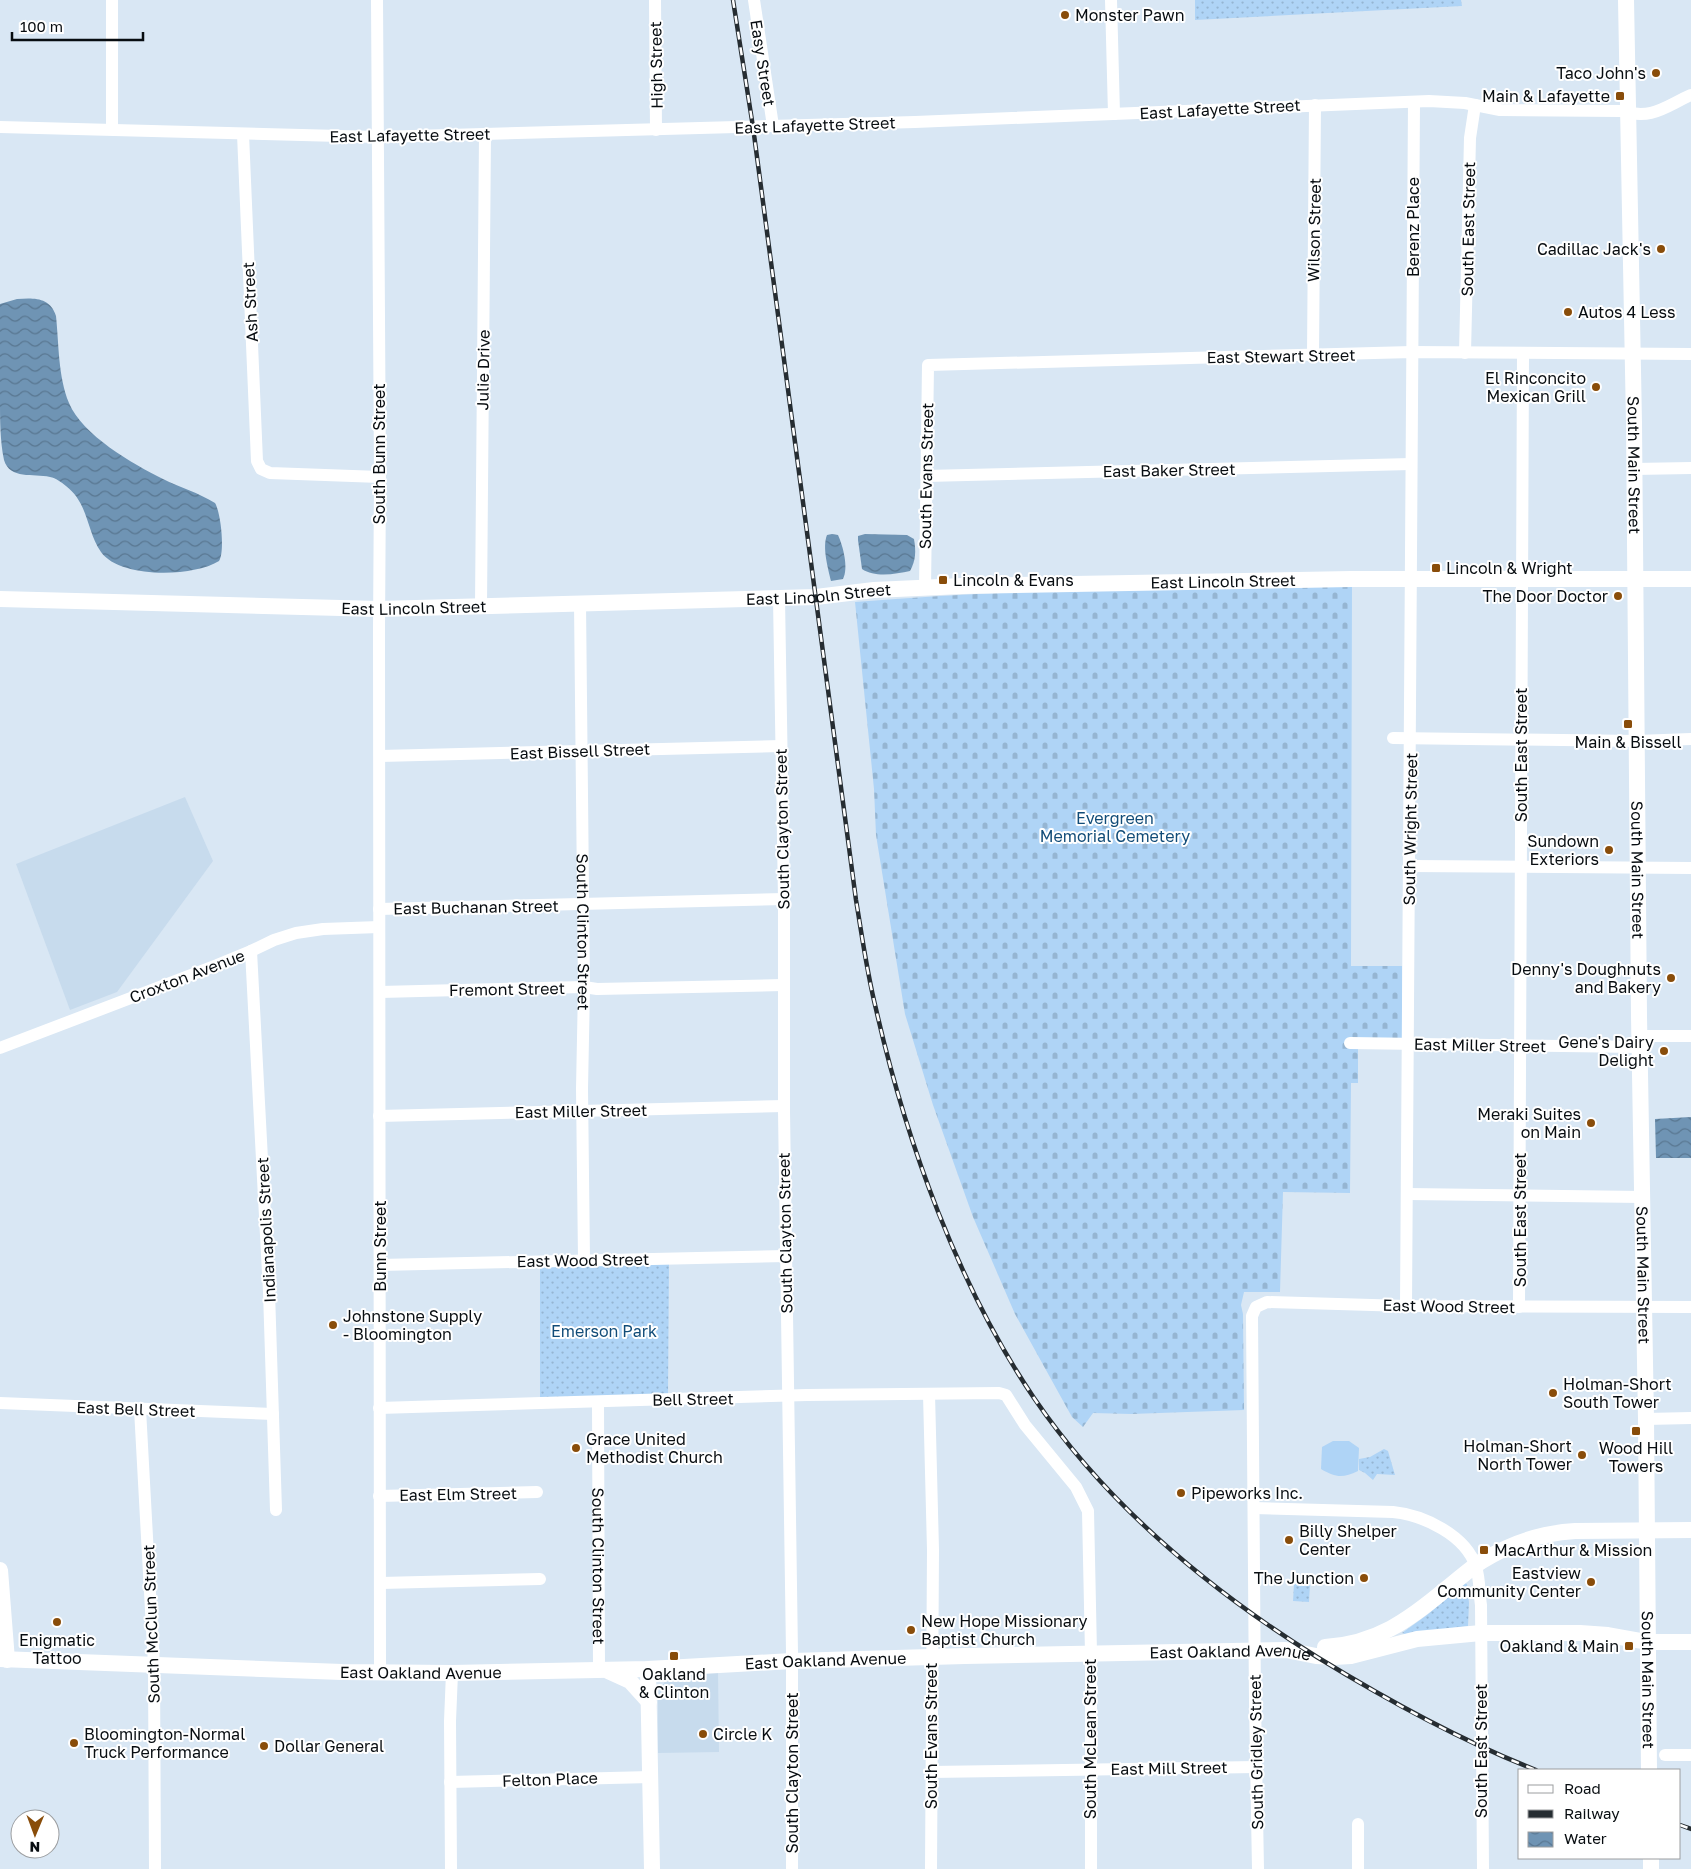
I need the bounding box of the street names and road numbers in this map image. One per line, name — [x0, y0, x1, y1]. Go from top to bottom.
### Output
street label: Easy Street — [746, 18, 780, 108]
street label: High Street — [645, 21, 667, 109]
street label: East Lafayette Street — [1139, 95, 1301, 123]
street label: East Lafayette Street — [734, 112, 896, 138]
street label: East Lafayette Street — [329, 124, 491, 146]
street label: South East Street — [1457, 162, 1479, 296]
street label: Berenz Place — [1403, 177, 1423, 277]
street label: Wilson Street — [1303, 178, 1325, 282]
street label: Ash Street — [238, 261, 262, 343]
street label: Julie Drive — [472, 329, 494, 411]
street label: East Stewart Street — [1206, 345, 1356, 367]
street label: South Bunn Street — [369, 383, 389, 525]
street label: South Main Street — [1623, 396, 1645, 534]
street label: South Evans Street — [915, 403, 937, 549]
street label: East Baker Street — [1102, 459, 1236, 481]
street label: East Lincoln Street — [1150, 570, 1296, 593]
street label: East Lincoln Street — [746, 579, 891, 609]
street label: East Lincoln Street — [341, 596, 487, 619]
street label: South East Street — [1511, 688, 1531, 822]
street label: East Bissell Street — [510, 739, 650, 763]
street label: South Clayton Street — [771, 748, 793, 910]
street label: South Wright Street — [1399, 753, 1421, 905]
street label: South Main Street — [1627, 801, 1648, 939]
street label: South Clinton Street — [573, 853, 594, 1011]
street label: East Buchanan Street — [393, 896, 559, 918]
street label: Croxton Avenue — [127, 945, 247, 1007]
street label: Fremont Street — [449, 978, 565, 1000]
street label: East Miller Street — [1414, 1034, 1546, 1056]
street label: East Miller Street — [515, 1100, 647, 1122]
street label: South Clayton Street — [774, 1152, 796, 1314]
street label: South East Street — [1510, 1153, 1530, 1287]
street label: Indianapolis Street — [252, 1157, 280, 1303]
street label: Bunn Street — [370, 1200, 390, 1292]
street label: South Main Street — [1632, 1206, 1655, 1344]
street label: East Wood Street — [517, 1249, 649, 1271]
street label: East Wood Street — [1383, 1295, 1515, 1317]
street label: Bell Street — [652, 1388, 734, 1410]
street label: East Bell Street — [76, 1397, 196, 1421]
street label: East Elm Street — [399, 1483, 517, 1505]
street label: South Clinton Street — [588, 1487, 609, 1645]
street label: South McClun Street — [138, 1544, 164, 1704]
street label: South Main Street — [1638, 1611, 1659, 1749]
street label: East Oakland Avenue — [1149, 1640, 1313, 1665]
street label: East Oakland Avenue — [744, 1648, 907, 1674]
street label: South McLean Street — [1080, 1659, 1100, 1819]
street label: East Oakland Avenue — [340, 1662, 502, 1683]
street label: South Evans Street — [921, 1663, 941, 1809]
street label: South Gridley Street — [1245, 1674, 1267, 1830]
street label: South East Street — [1471, 1684, 1491, 1818]
street label: South Clayton Street — [782, 1692, 802, 1854]
street label: East Mill Street — [1110, 1757, 1228, 1779]
street label: Felton Place — [502, 1767, 598, 1791]

